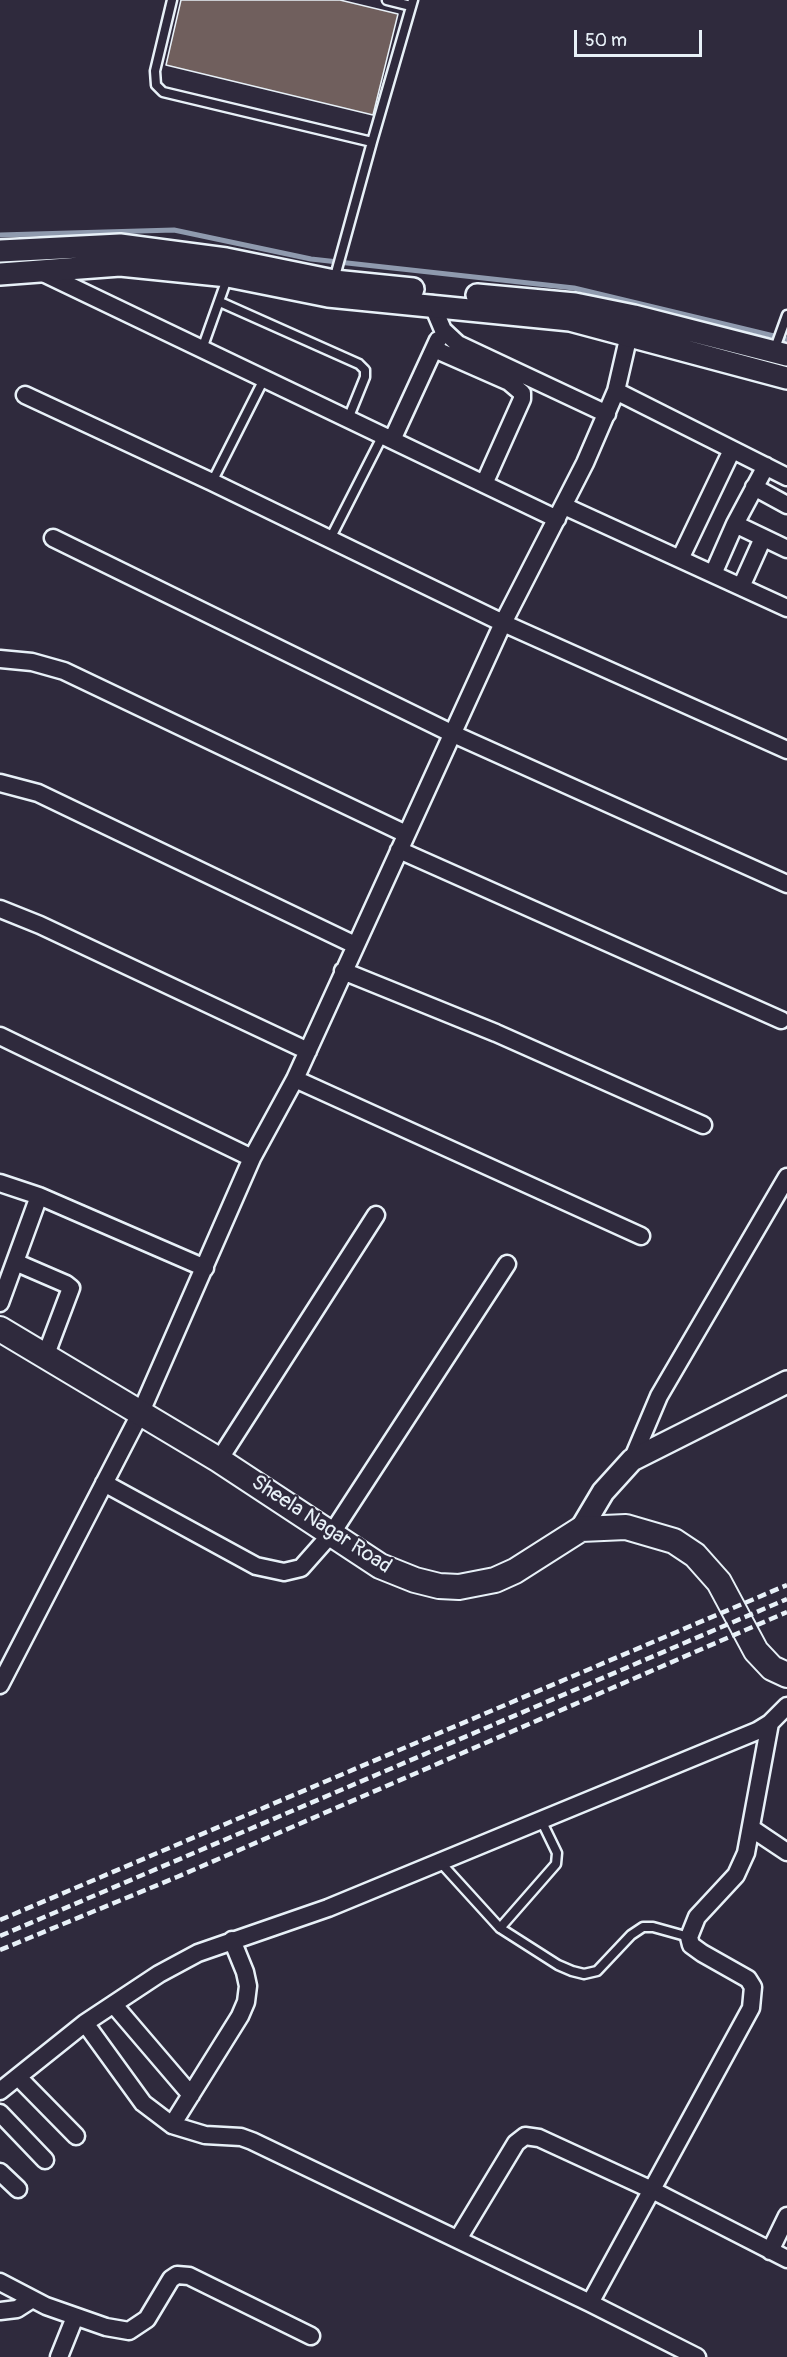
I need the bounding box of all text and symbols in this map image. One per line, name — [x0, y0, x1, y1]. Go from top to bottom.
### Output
scale bar — [577, 18, 704, 56]
text: 50 m — [585, 29, 627, 52]
street label: Sheela Nagar Road — [246, 1470, 396, 1580]

